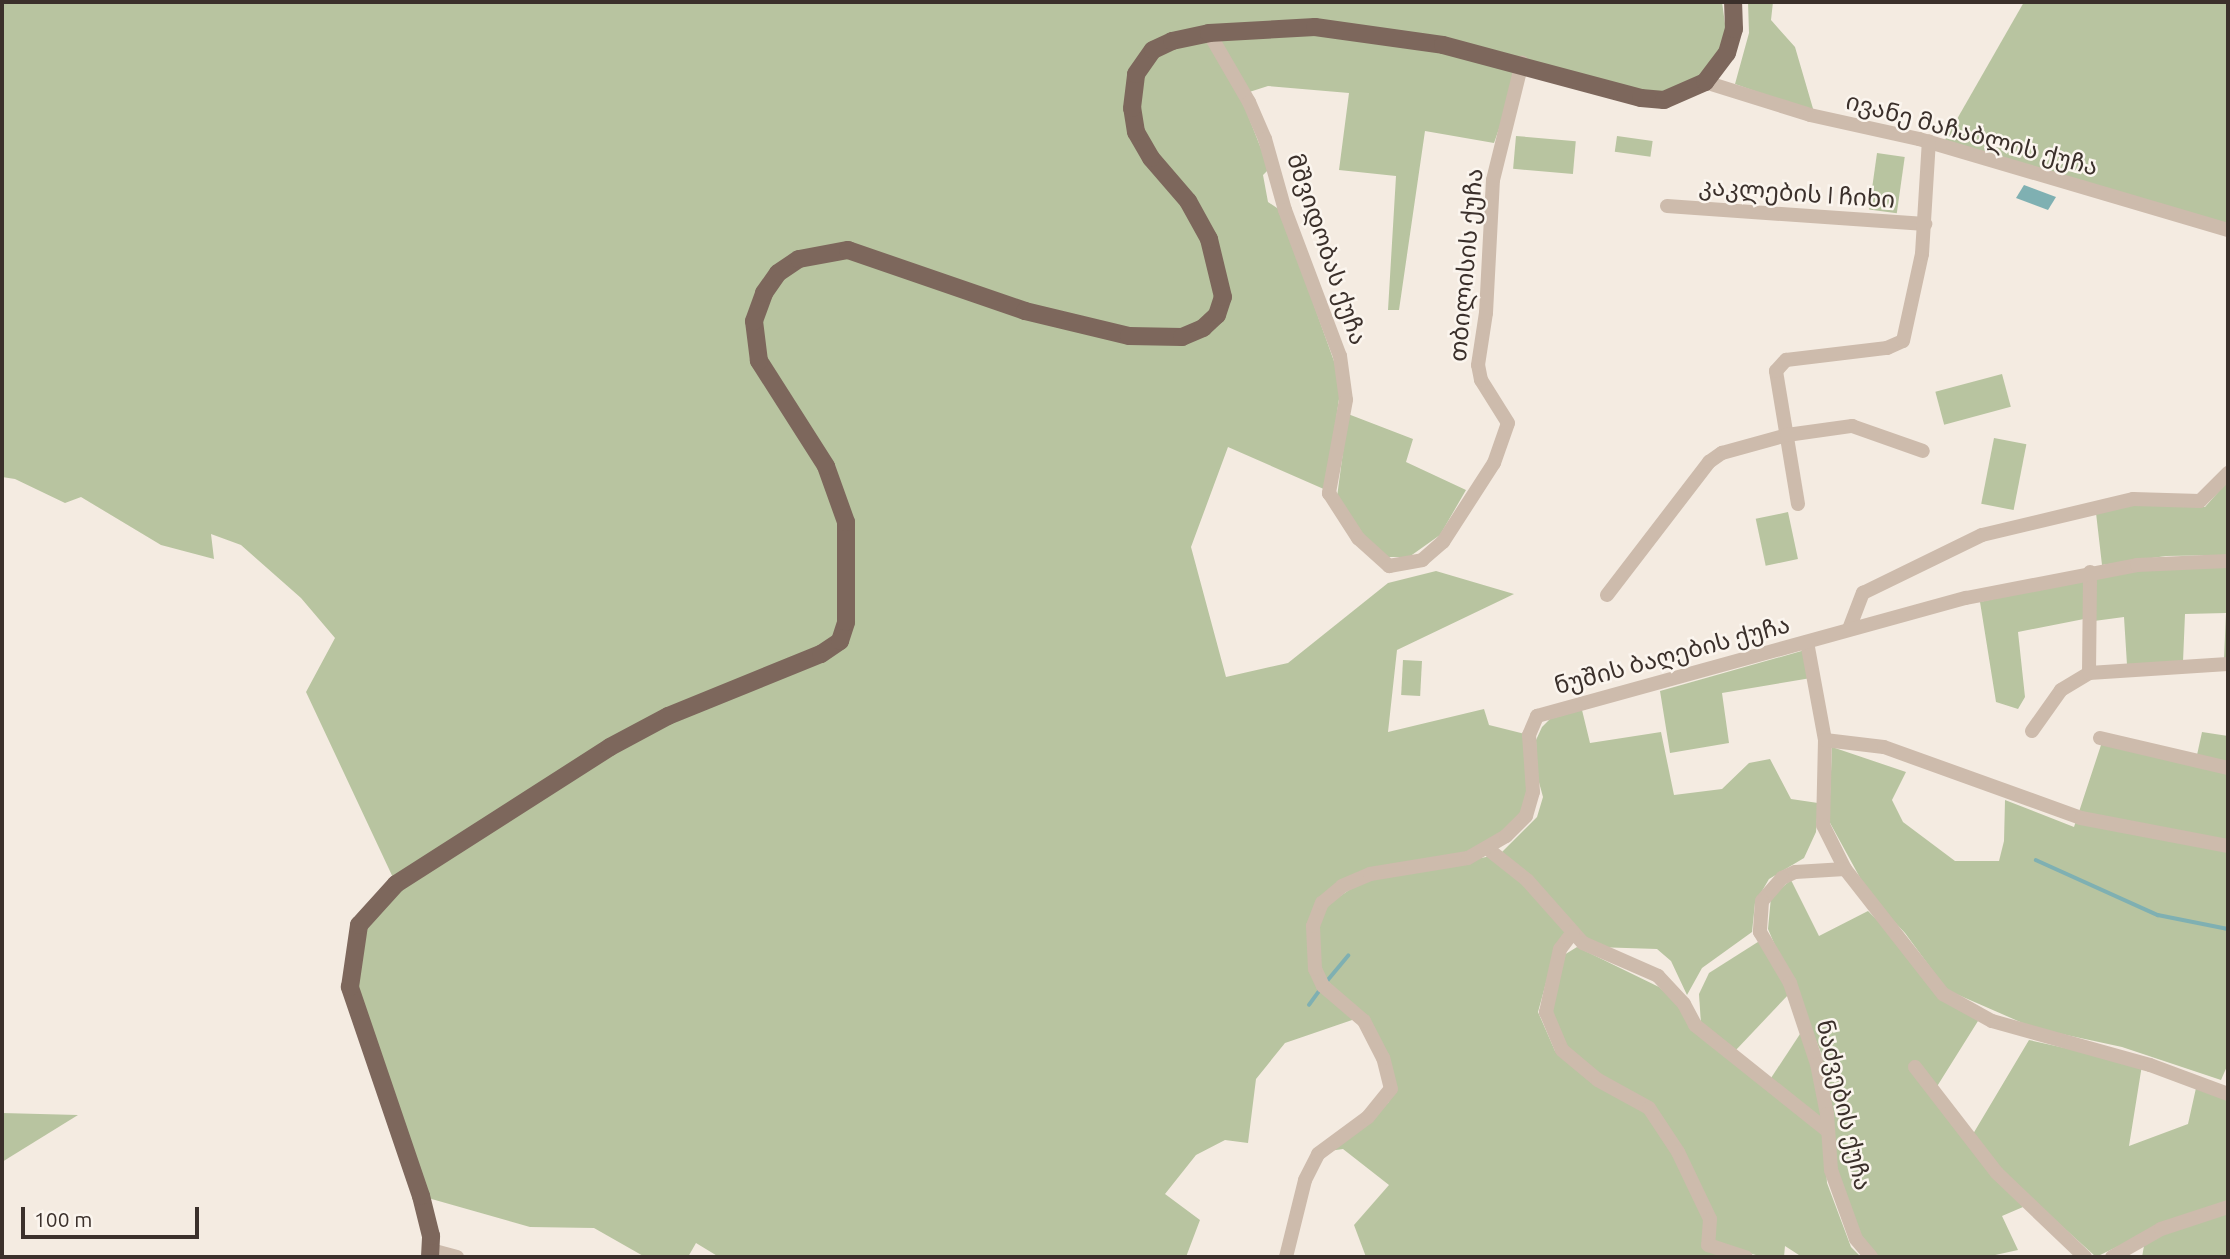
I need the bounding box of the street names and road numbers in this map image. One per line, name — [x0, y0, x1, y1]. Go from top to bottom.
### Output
street label: ივანე მაჩაბლის ქუჩა — [1843, 86, 2101, 182]
street label: მშვიდობას ქუჩა — [1281, 150, 1373, 348]
street label: თბილისის ქუჩა — [1443, 167, 1489, 363]
street label: კაკლების I ჩიხი — [1698, 172, 1896, 214]
street label: ნუშის ბაღების ქუჩა — [1551, 610, 1793, 700]
street label: ნაძვების ქუჩა — [1810, 1017, 1878, 1193]

